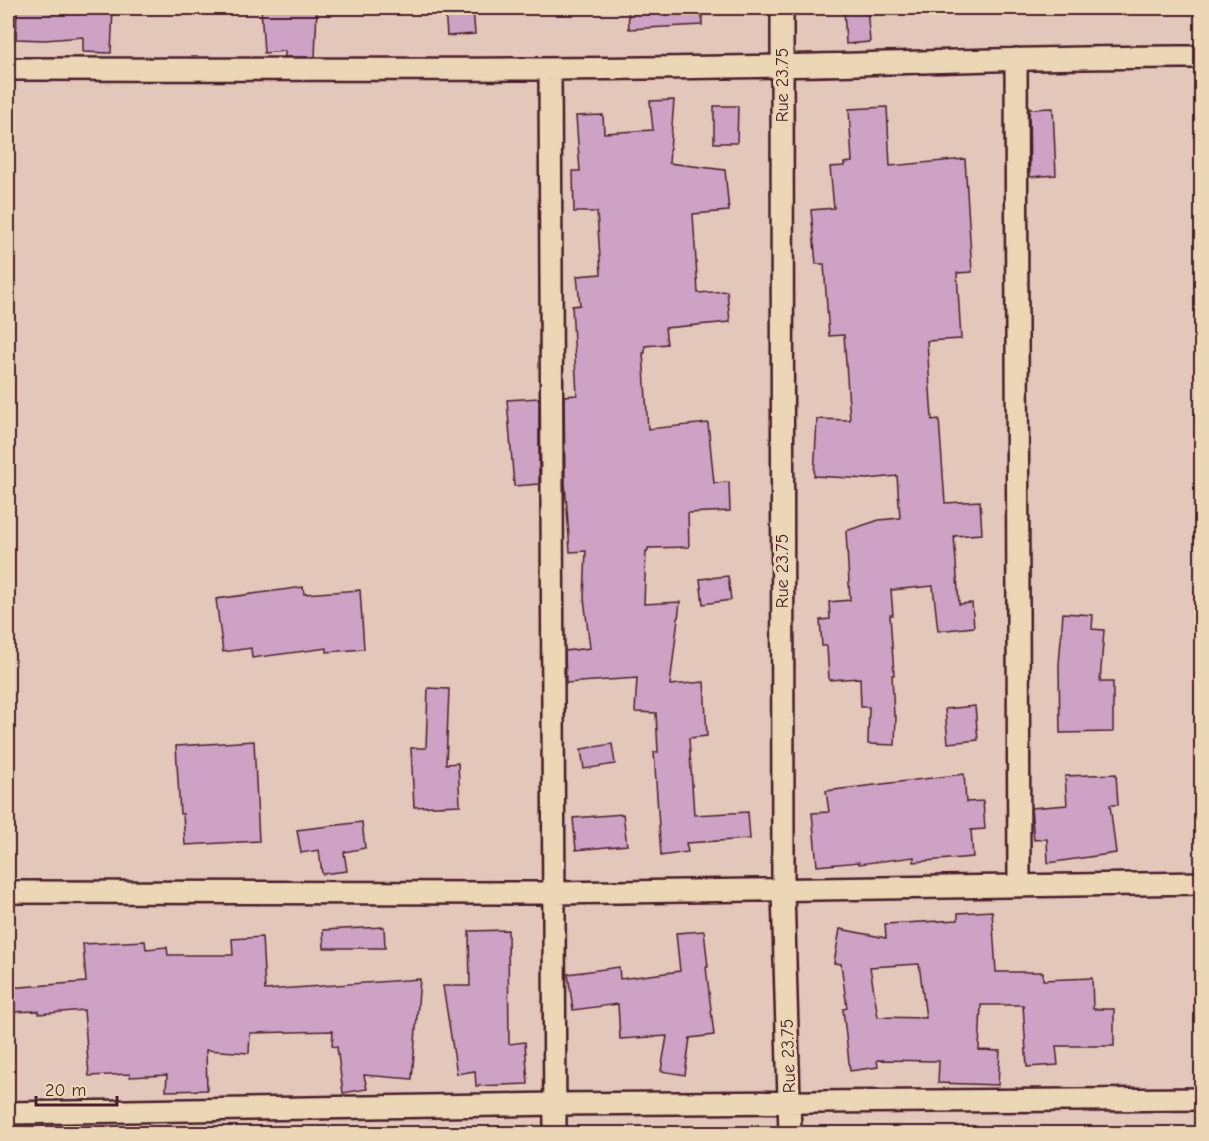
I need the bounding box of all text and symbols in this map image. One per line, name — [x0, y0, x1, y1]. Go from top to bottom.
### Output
street label: Rue 23.75 — [772, 48, 793, 122]
street label: Rue 23.75 — [772, 534, 793, 608]
street label: Rue 23.75 — [777, 1018, 800, 1094]
scale bar — [36, 1069, 117, 1107]
text: 20 m — [45, 1080, 86, 1101]

